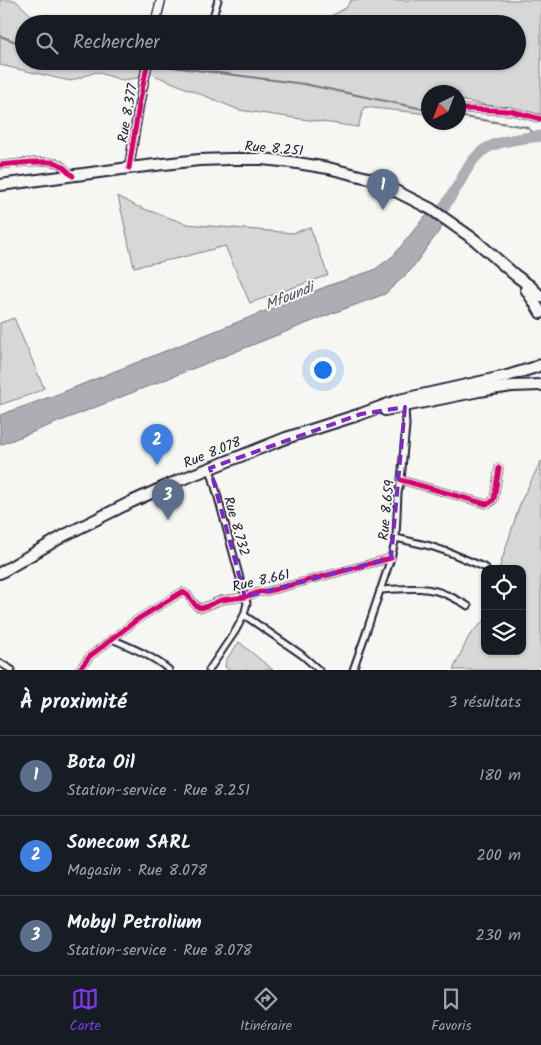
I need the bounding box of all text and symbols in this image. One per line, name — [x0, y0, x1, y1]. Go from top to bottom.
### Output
search box — [15, 15, 526, 70]
text: Rechercher — [73, 28, 160, 58]
icon: search — [33, 29, 61, 57]
street label: Rue 8.377 — [112, 81, 144, 144]
north arrow — [421, 85, 466, 130]
street label: Rue 8.251 — [244, 135, 304, 163]
pin: 1 — [367, 169, 399, 210]
water label: Mfoundi — [261, 275, 320, 318]
your location — [310, 357, 336, 383]
pin: 2 — [141, 424, 173, 465]
street label: Rue 8.078 — [180, 431, 245, 474]
pin: 3 — [152, 479, 184, 520]
street label: Rue 8.659 — [373, 479, 401, 541]
street label: Rue 8.732 — [217, 494, 255, 559]
street label: Rue 8.661 — [230, 564, 292, 598]
map controls — [481, 565, 526, 655]
button: locate — [481, 565, 526, 610]
button: layers — [481, 610, 526, 655]
text: À proximité — [20, 686, 127, 719]
text: 3 résultats — [448, 690, 521, 715]
text: Bota Oil — [67, 748, 135, 778]
text: 1 — [34, 763, 38, 788]
text: 180 m — [479, 763, 521, 788]
text: Station-service · Rue 8.251 — [67, 778, 250, 803]
text: Sonecom SARL — [67, 828, 191, 858]
text: 2 — [31, 843, 41, 868]
text: 200 m — [477, 843, 521, 868]
text: Magasin · Rue 8.078 — [67, 858, 207, 883]
text: Mobyl Petrolium — [67, 908, 202, 938]
text: 3 — [32, 923, 40, 948]
text: 230 m — [475, 923, 521, 948]
text: Station-service · Rue 8.078 — [67, 938, 252, 963]
tab: Carte — [70, 985, 101, 1037]
tab: Itinéraire — [240, 985, 292, 1037]
tab: Favoris — [431, 985, 471, 1037]

